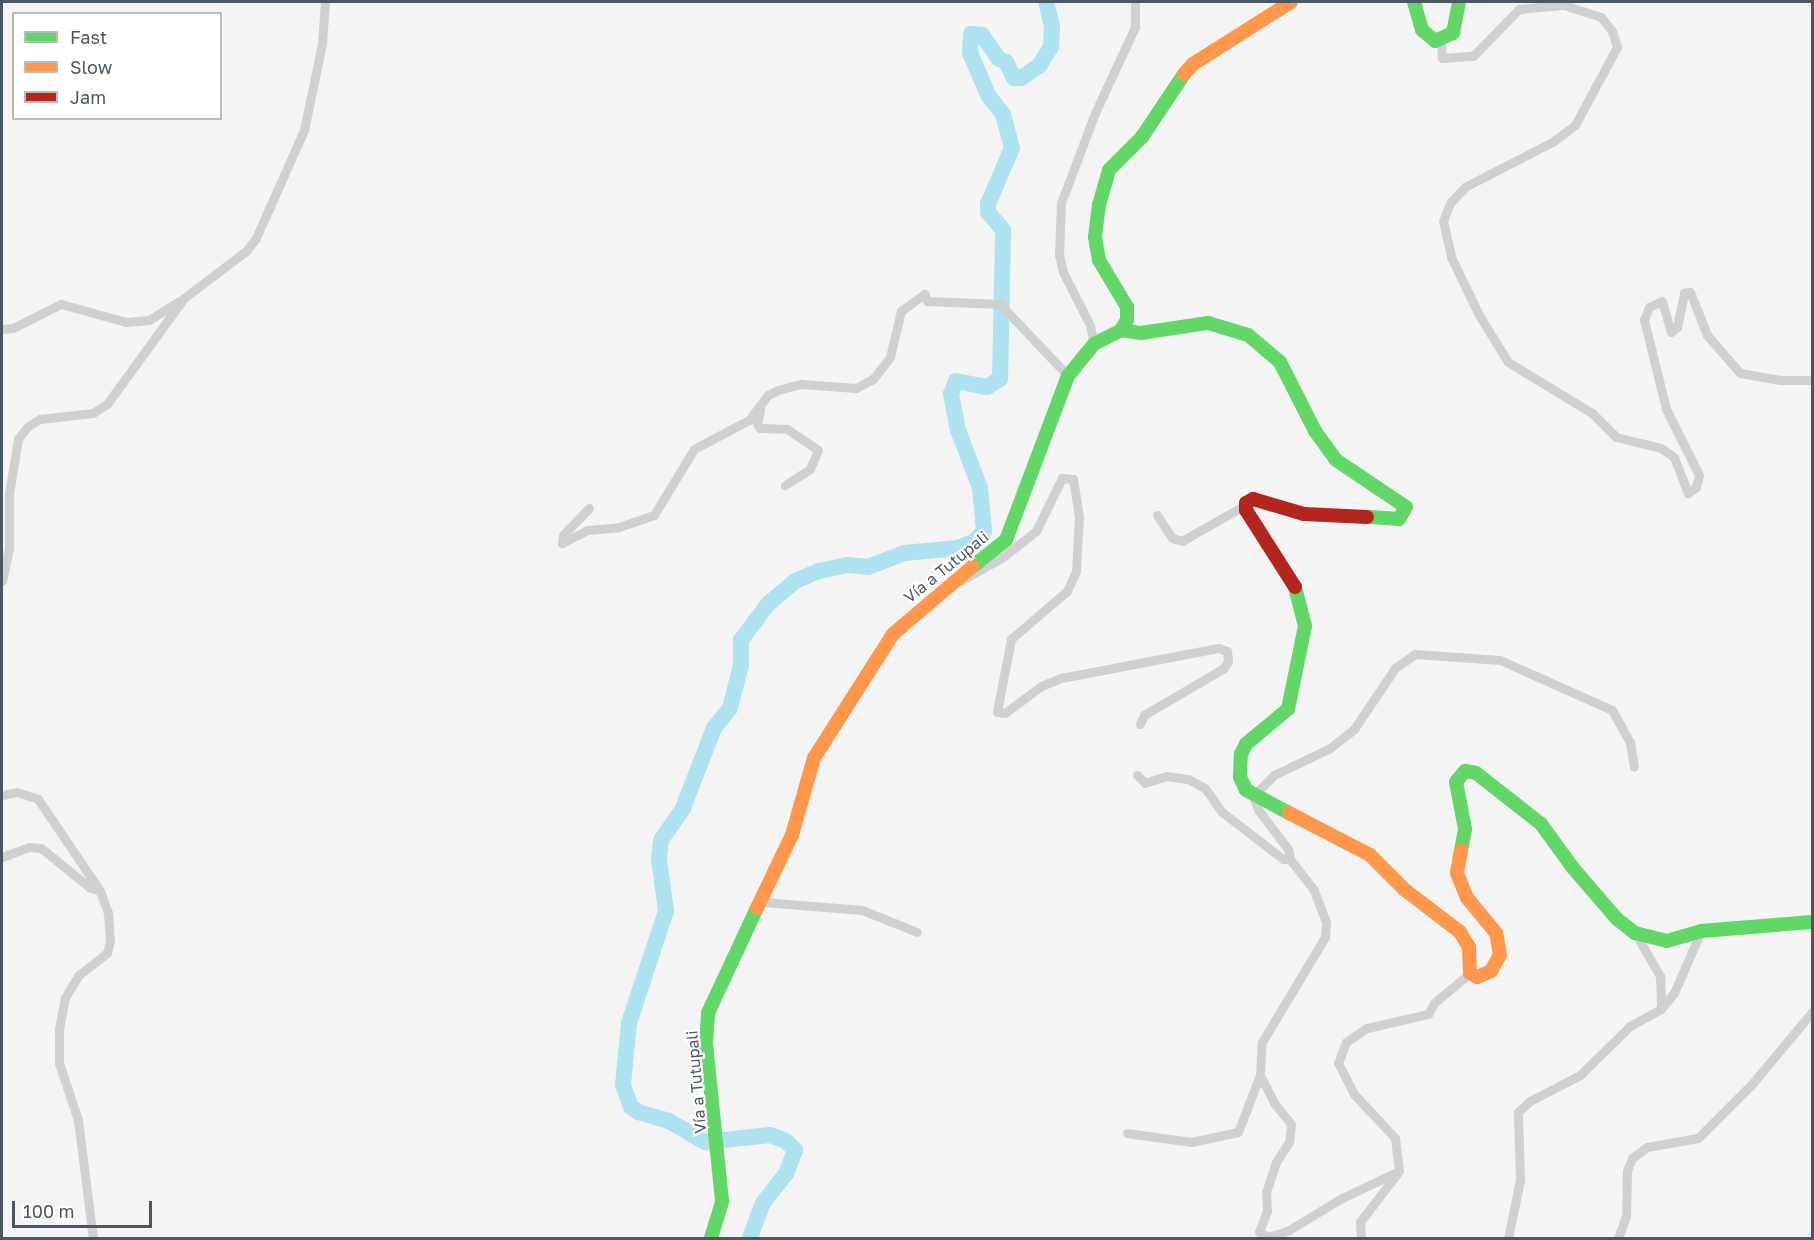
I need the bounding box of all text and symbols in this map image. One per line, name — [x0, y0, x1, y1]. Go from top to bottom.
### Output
legend — [12, 12, 222, 120]
text: Fast — [70, 26, 107, 48]
text: Slow — [70, 56, 112, 78]
text: Jam — [70, 86, 106, 108]
street label: Vía a Tutupali — [900, 527, 992, 607]
street label: Vía a Tutupali — [682, 1030, 710, 1134]
scale bar — [15, 1189, 154, 1227]
text: 100 m — [23, 1200, 74, 1222]

